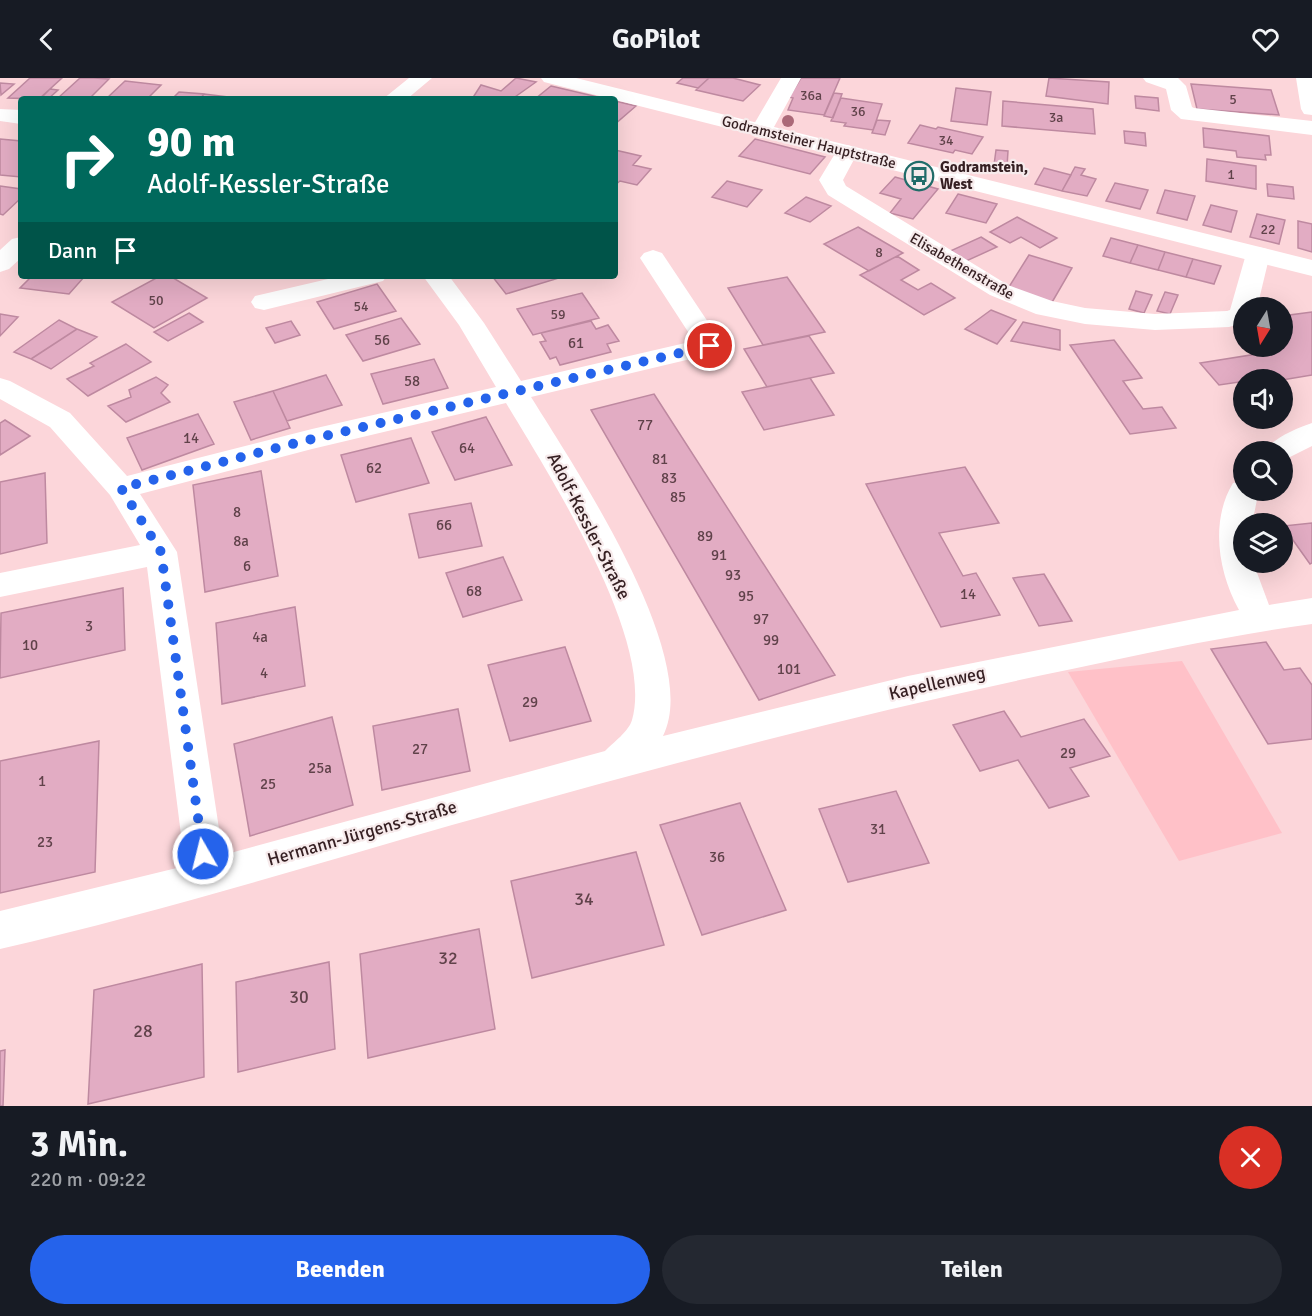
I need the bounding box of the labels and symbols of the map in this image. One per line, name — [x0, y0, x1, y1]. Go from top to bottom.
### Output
house number: 36a — [800, 87, 822, 104]
house number: 5 — [1229, 91, 1237, 108]
house number: 36 — [850, 103, 866, 120]
house number: 3a — [1049, 109, 1063, 126]
street label: Godramsteiner Hauptstraße — [720, 112, 898, 172]
house number: 34 — [938, 132, 954, 149]
place label: Godramstein, West — [940, 158, 1028, 193]
bus stop icon: Godramstein, West — [903, 160, 935, 192]
house number: 1 — [1227, 166, 1235, 183]
house number: 22 — [1260, 221, 1276, 238]
street label: Elisabethenstraße — [907, 229, 1017, 303]
house number: 8 — [875, 244, 883, 261]
house number: 50 — [148, 292, 164, 309]
north arrow — [1233, 297, 1293, 357]
house number: 54 — [353, 298, 369, 315]
house number: 59 — [550, 306, 566, 323]
pin — [684, 320, 735, 371]
house number: 56 — [374, 331, 390, 349]
house number: 61 — [568, 334, 584, 352]
house number: 58 — [404, 372, 420, 390]
house number: 77 — [637, 416, 653, 434]
house number: 14 — [183, 429, 199, 447]
house number: 64 — [459, 439, 475, 457]
street label: Adolf-Kessler-Straße — [542, 449, 636, 603]
house number: 81 — [652, 450, 668, 468]
house number: 62 — [366, 459, 382, 477]
house number: 83 — [661, 469, 677, 487]
house number: 85 — [670, 488, 686, 506]
house number: 8 — [233, 503, 241, 521]
house number: 66 — [436, 516, 452, 534]
house number: 89 — [697, 527, 713, 545]
house number: 8a — [233, 532, 249, 550]
house number: 91 — [711, 546, 727, 564]
house number: 6 — [243, 557, 251, 575]
house number: 93 — [725, 566, 741, 584]
house number: 68 — [466, 582, 482, 600]
house number: 14 — [960, 585, 976, 603]
house number: 95 — [738, 587, 754, 605]
house number: 97 — [753, 610, 769, 628]
house number: 3 — [85, 617, 93, 635]
house number: 4a — [252, 628, 268, 646]
house number: 99 — [763, 631, 779, 649]
house number: 10 — [22, 636, 38, 654]
house number: 101 — [777, 660, 801, 678]
street label: Kapellenweg — [887, 661, 987, 705]
house number: 4 — [260, 664, 268, 682]
house number: 29 — [522, 693, 538, 711]
house number: 27 — [412, 740, 428, 758]
house number: 29 — [1060, 744, 1076, 762]
house number: 25a — [308, 759, 332, 777]
house number: 1 — [38, 772, 46, 790]
house number: 25 — [260, 775, 276, 793]
street label: Hermann-Jürgens-Straße — [265, 795, 459, 871]
house number: 31 — [870, 820, 886, 838]
position arrow — [171, 822, 235, 886]
house number: 23 — [37, 833, 53, 851]
house number: 36 — [709, 848, 725, 866]
house number: 34 — [574, 888, 594, 910]
house number: 32 — [438, 947, 458, 969]
house number: 30 — [289, 986, 309, 1008]
house number: 28 — [133, 1020, 153, 1042]

